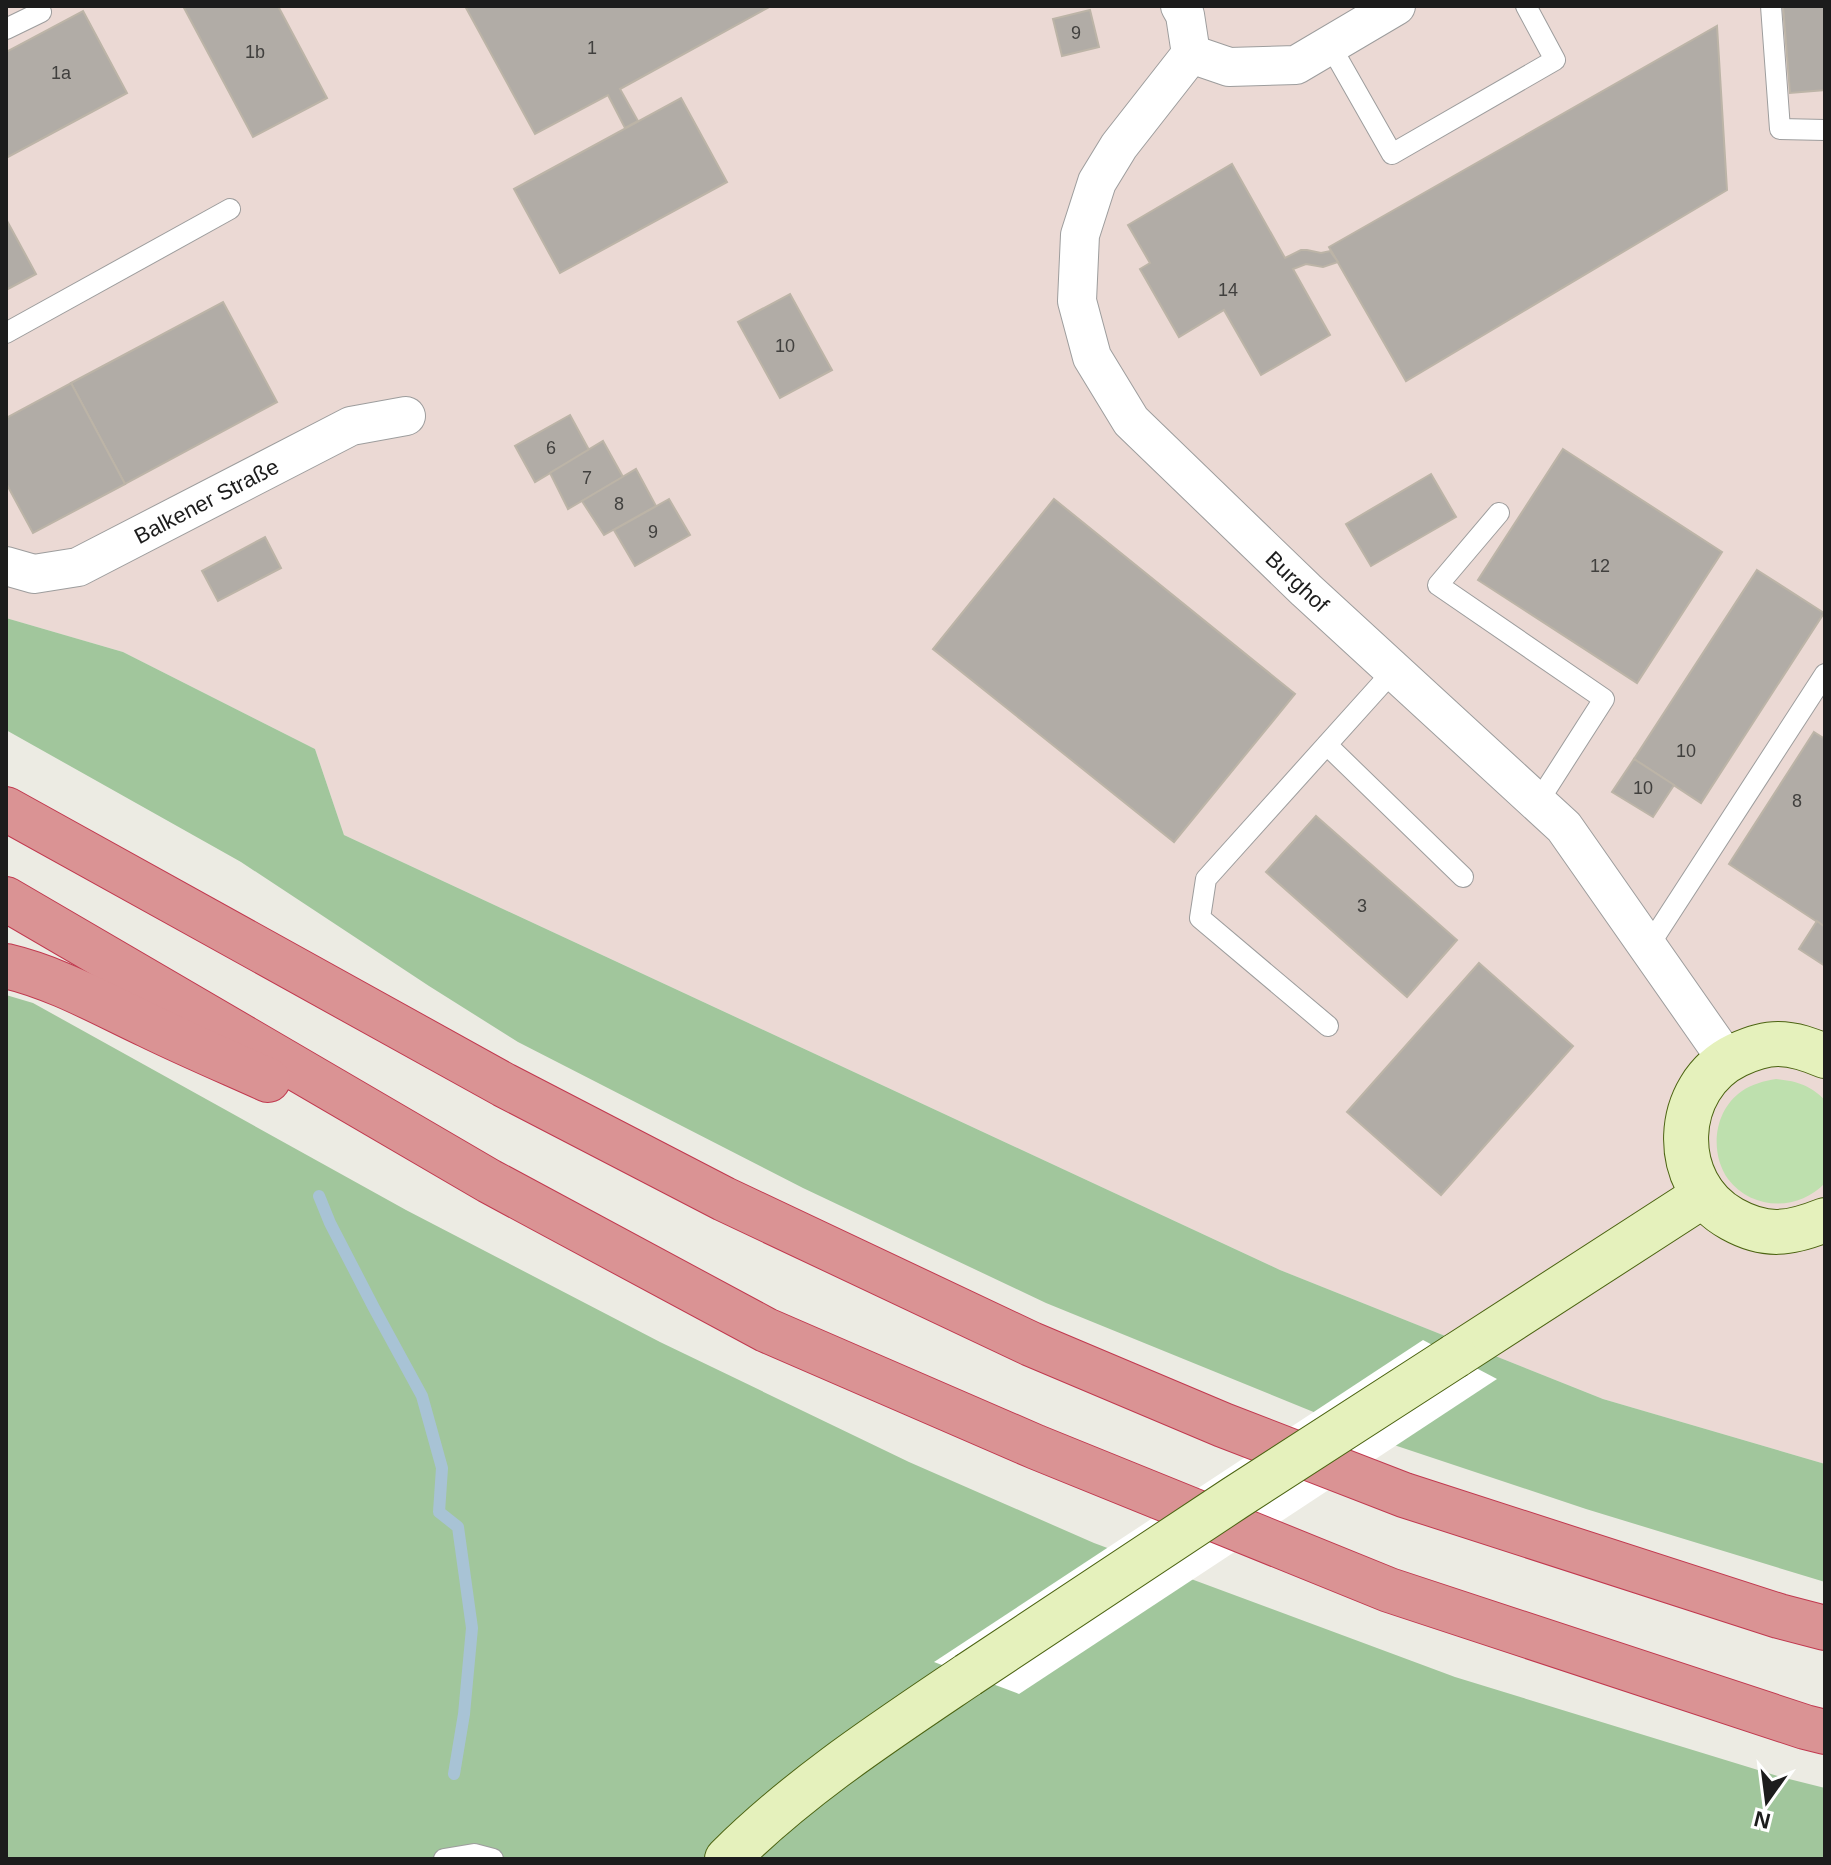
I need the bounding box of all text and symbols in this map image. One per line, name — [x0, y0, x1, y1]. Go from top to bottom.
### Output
house number: 9 — [1071, 23, 1081, 43]
house number: 1 — [587, 38, 597, 58]
house number: 1b — [245, 42, 265, 62]
house number: 1a — [51, 63, 72, 83]
house number: 14 — [1218, 280, 1238, 300]
house number: 10 — [775, 336, 795, 356]
house number: 6 — [546, 438, 556, 458]
street label: Balkener Straße — [130, 453, 283, 548]
house number: 7 — [582, 468, 592, 488]
house number: 8 — [614, 494, 624, 514]
house number: 9 — [648, 522, 658, 542]
street label: Burghof — [1261, 546, 1334, 618]
house number: 12 — [1590, 556, 1610, 576]
house number: 10 — [1676, 741, 1696, 761]
house number: 10 — [1633, 778, 1653, 798]
house number: 8 — [1792, 791, 1802, 811]
house number: 3 — [1357, 896, 1367, 916]
north arrow — [1727, 1761, 1807, 1841]
text: N — [1752, 1806, 1773, 1834]

